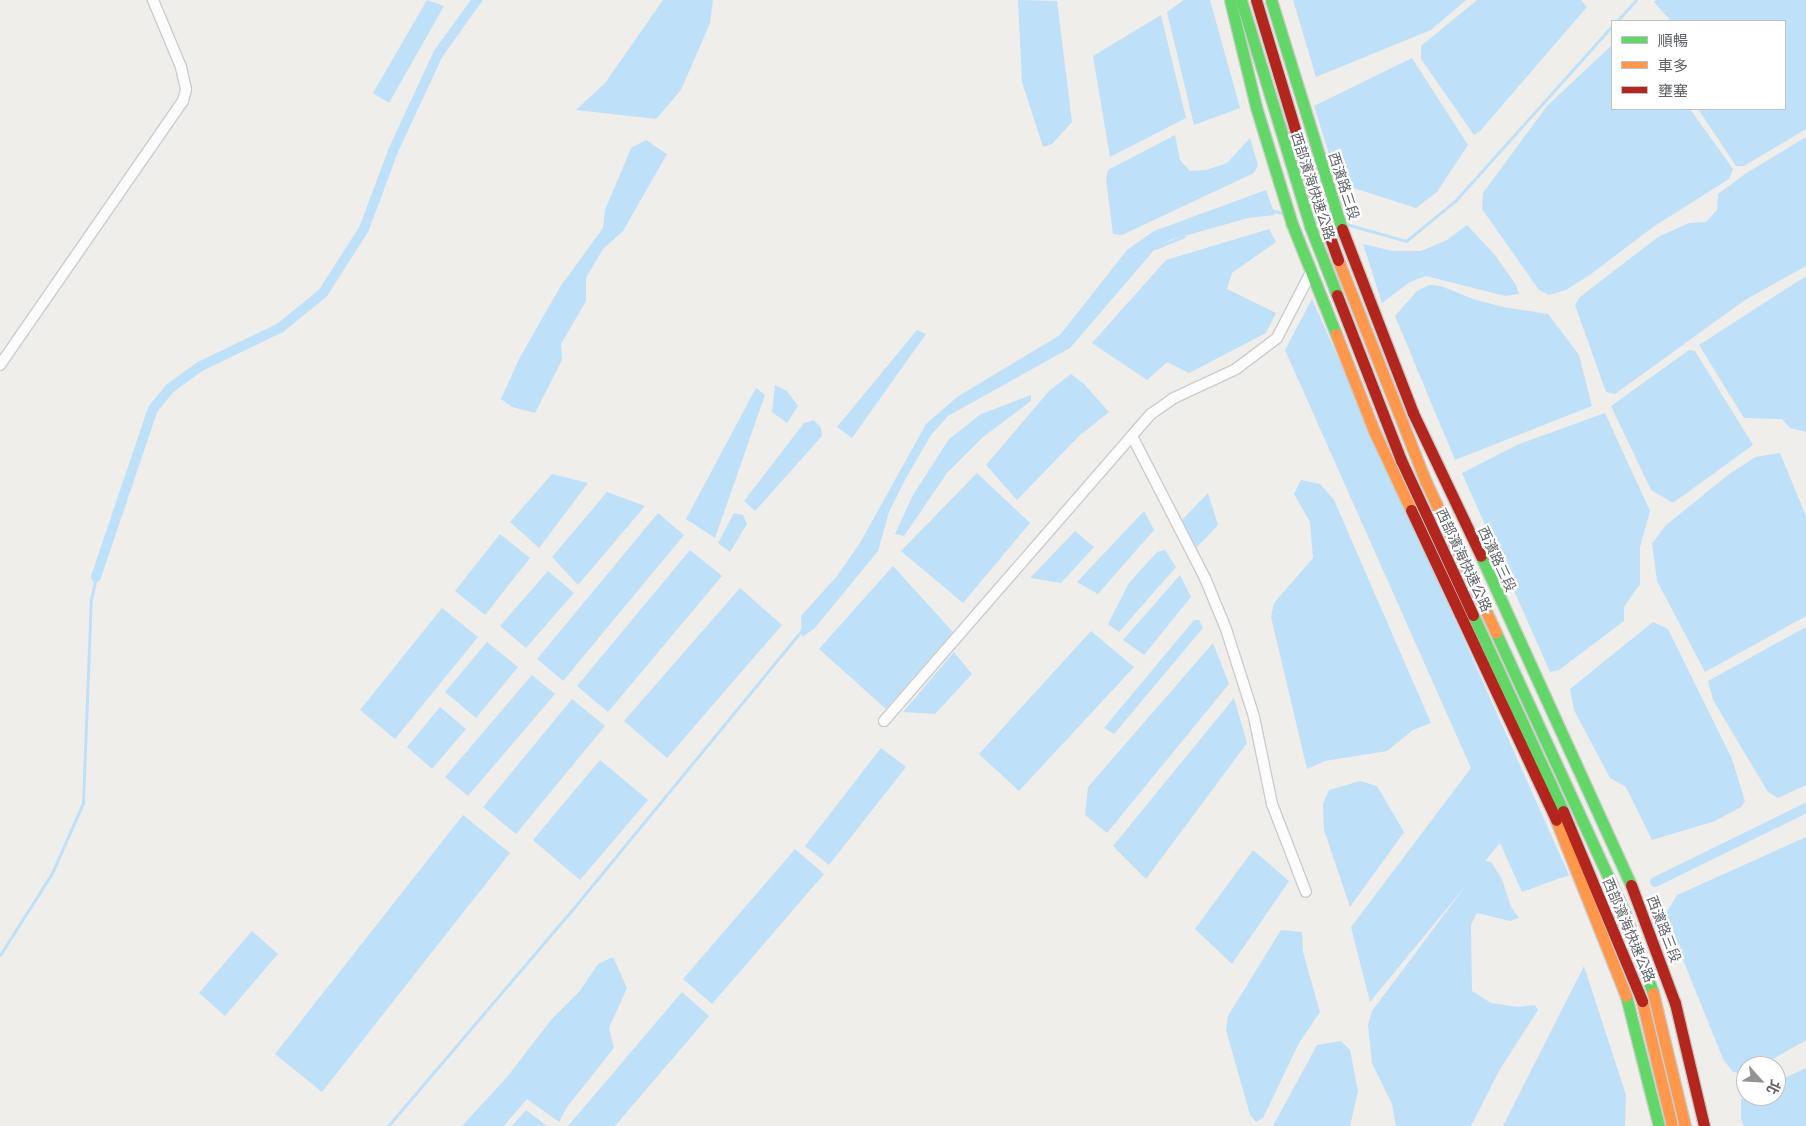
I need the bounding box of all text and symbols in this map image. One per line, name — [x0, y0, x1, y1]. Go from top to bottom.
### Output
legend — [1611, 20, 1786, 110]
text: 順暢 — [1658, 30, 1688, 50]
text: 車多 — [1658, 55, 1688, 75]
text: 壅塞 — [1658, 80, 1688, 100]
street label: 西部濱海快速公路 — [1288, 130, 1338, 242]
street label: 西濱路三段 — [1325, 150, 1363, 222]
street label: 西部濱海快速公路 — [1433, 506, 1495, 614]
street label: 西濱路三段 — [1475, 524, 1519, 594]
street label: 西部濱海快速公路 — [1599, 875, 1659, 985]
street label: 西濱路三段 — [1644, 893, 1684, 965]
north arrow — [1736, 1056, 1786, 1106]
text: 北 — [1762, 1077, 1786, 1098]

